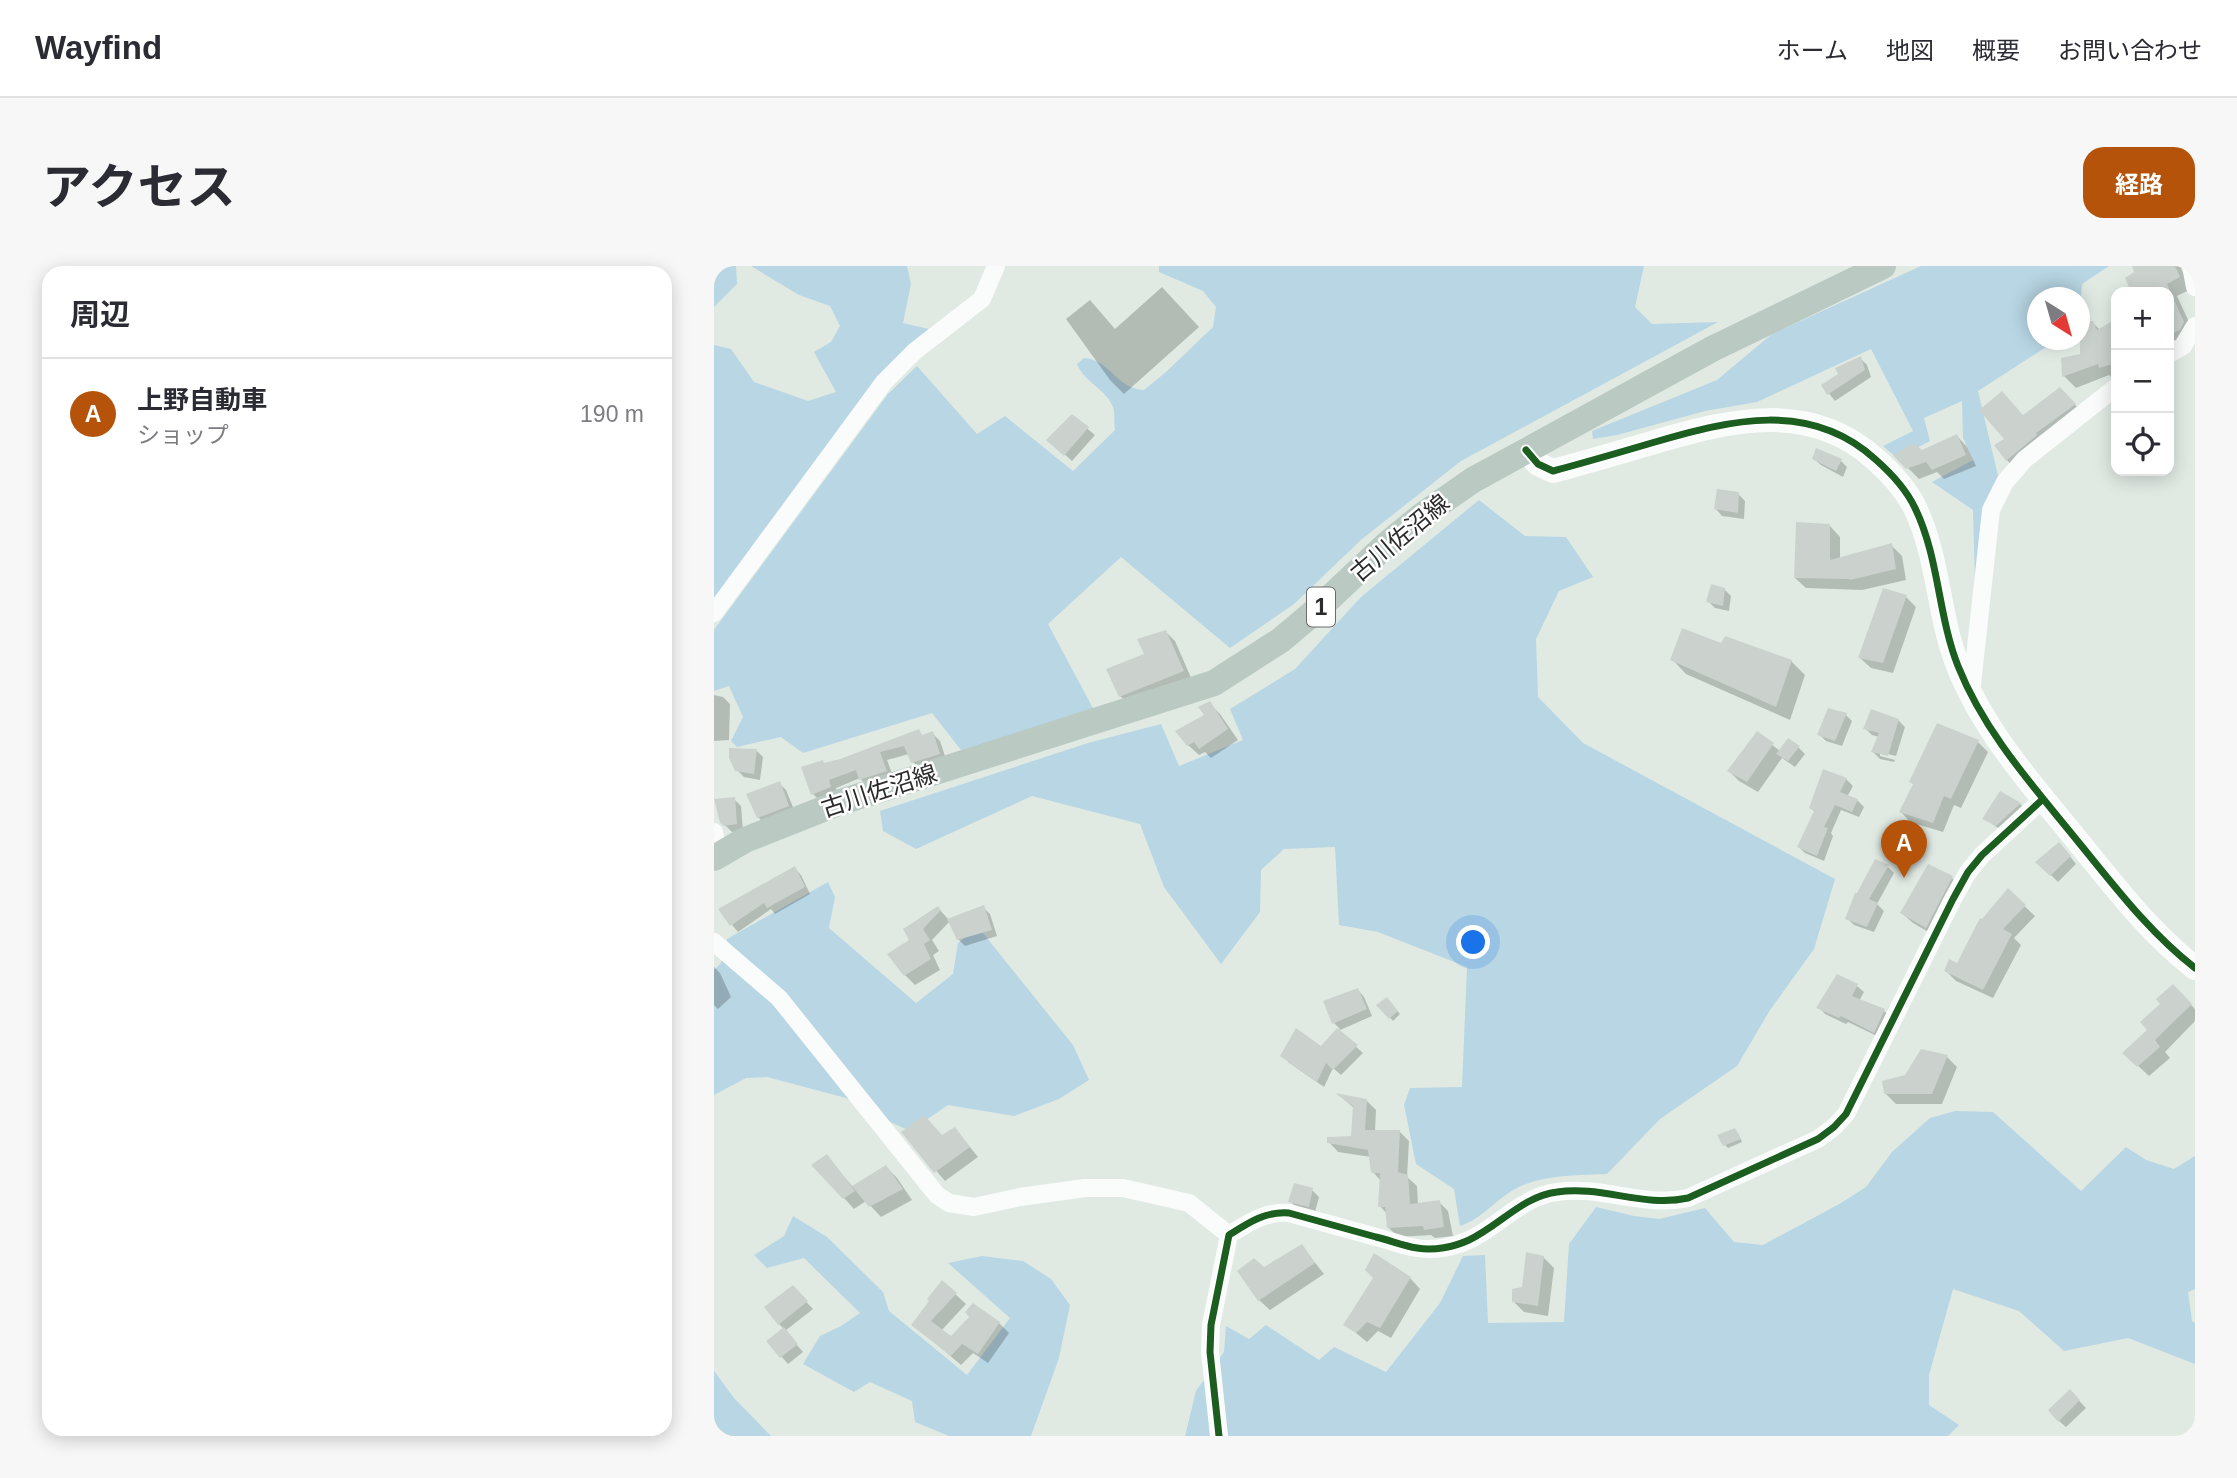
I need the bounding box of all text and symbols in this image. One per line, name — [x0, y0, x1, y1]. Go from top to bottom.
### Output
text: Wayfind — [35, 29, 162, 66]
text: ホーム — [1777, 37, 1848, 64]
text: 地図 — [1886, 37, 1934, 64]
text: 概要 — [1972, 37, 2020, 64]
text: お問い合わせ — [2058, 37, 2202, 64]
button: 経路 — [2083, 147, 2195, 218]
text: アクセス — [42, 160, 236, 214]
north arrow — [2027, 287, 2090, 350]
map controls — [2111, 287, 2174, 476]
button: + — [2111, 287, 2174, 350]
text: 周辺 — [70, 298, 130, 331]
button: − — [2111, 350, 2174, 413]
text: 上野自動車 — [137, 385, 267, 415]
text: A — [85, 401, 101, 427]
text: 190 m — [580, 401, 644, 427]
button: locate — [2111, 413, 2174, 476]
text: ショップ — [137, 422, 229, 448]
street label: 古川佐沼線 — [1345, 489, 1454, 587]
road number: 1 — [1307, 588, 1335, 626]
street label: 古川佐沼線 — [818, 759, 940, 822]
pin: A — [1881, 820, 1927, 878]
your location — [1456, 925, 1490, 959]

